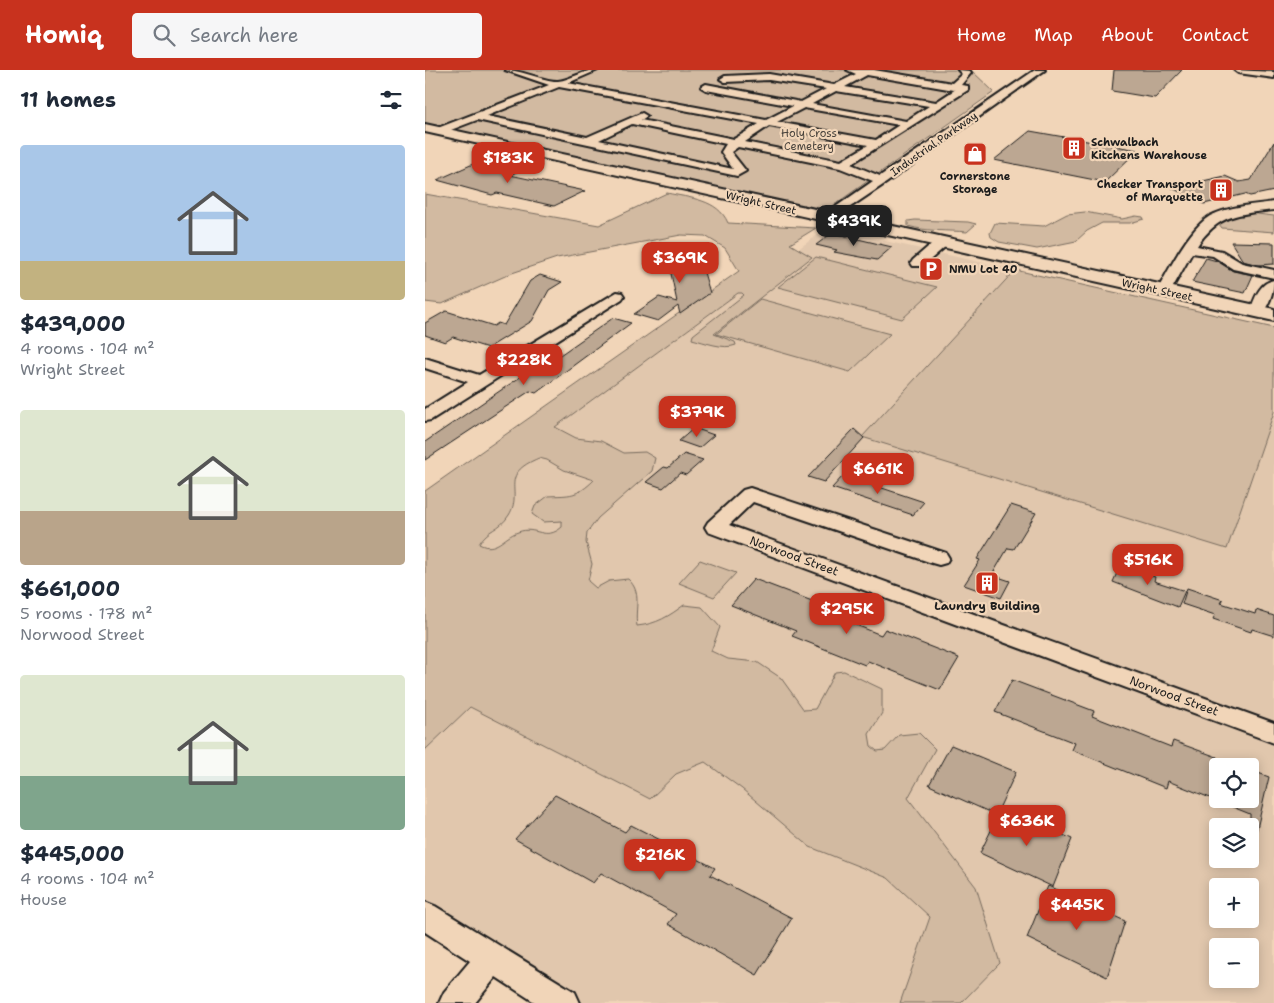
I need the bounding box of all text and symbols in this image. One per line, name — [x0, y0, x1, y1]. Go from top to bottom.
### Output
search box — [132, 13, 482, 58]
text: Homiq — [25, 19, 102, 51]
icon: search — [150, 21, 178, 49]
text: Search here — [190, 23, 299, 48]
text: Home — [957, 23, 1006, 47]
text: Map — [1034, 23, 1073, 47]
text: About — [1101, 23, 1154, 47]
text: Contact — [1182, 23, 1249, 47]
text: 11 homes — [20, 86, 116, 114]
icon: filters — [377, 86, 405, 114]
street label: Industrial Parkway — [888, 108, 980, 180]
park label: Holy Cross Cemetery — [781, 126, 837, 154]
building icon: Schwalbach Kitchens Warehouse — [1061, 135, 1087, 161]
place label: Schwalbach Kitchens Warehouse — [1091, 135, 1208, 163]
shop icon: Cornerstone Storage — [962, 141, 988, 167]
pin: $183K — [473, 142, 543, 184]
text: $183K — [483, 147, 533, 168]
place label: Cornerstone Storage — [940, 169, 1011, 197]
place label: Checker Transport of Marquette — [1097, 177, 1204, 205]
building icon: Checker Transport of Marquette — [1208, 177, 1234, 203]
icon: home — [168, 178, 258, 268]
street label: Wright Street — [724, 188, 798, 218]
pin: $439K — [819, 204, 889, 247]
text: $439K — [827, 210, 881, 231]
pin: $369K — [645, 242, 715, 284]
text: $369K — [653, 247, 707, 268]
parking icon: NMU Lot 40 — [918, 256, 944, 282]
place label: NMU Lot 40 — [949, 262, 1018, 277]
street label: Wright Street — [1120, 275, 1194, 305]
text: $439,000 — [20, 310, 126, 338]
text: 4 rooms · 104 m² — [20, 338, 155, 359]
pin: $228K — [489, 344, 559, 386]
text: $228K — [497, 349, 551, 370]
text: Wright Street — [20, 359, 125, 380]
pin: $379K — [662, 396, 732, 438]
text: $379K — [670, 401, 724, 422]
icon: home — [168, 443, 258, 533]
pin: $661K — [843, 452, 913, 495]
text: $661K — [853, 458, 903, 479]
street label: Norwood Street — [747, 532, 841, 580]
pin: $516K — [1113, 544, 1183, 586]
text: $516K — [1123, 549, 1173, 570]
building icon: Laundry Building — [974, 570, 1000, 596]
text: $661,000 — [20, 575, 120, 603]
pin: $295K — [812, 592, 882, 635]
text: $295K — [820, 598, 874, 619]
place label: Laundry Building — [934, 598, 1040, 614]
text: 5 rooms · 178 m² — [20, 603, 153, 624]
text: Norwood Street — [20, 624, 145, 645]
street label: Norwood Street — [1127, 672, 1221, 720]
icon: home — [168, 708, 258, 798]
map controls — [1209, 758, 1259, 988]
button: locate — [1209, 758, 1259, 808]
pin: $636K — [992, 804, 1062, 847]
text: $636K — [999, 810, 1055, 831]
button: layers — [1209, 818, 1259, 868]
pin: $216K — [625, 838, 695, 881]
text: $445,000 — [20, 840, 125, 868]
text: $216K — [635, 844, 685, 865]
text: 4 rooms · 104 m² — [20, 868, 155, 889]
button: + — [1209, 878, 1259, 928]
pin: $445K — [1042, 888, 1112, 931]
text: House — [20, 889, 67, 910]
text: $445K — [1050, 894, 1104, 915]
button: − — [1209, 938, 1259, 988]

